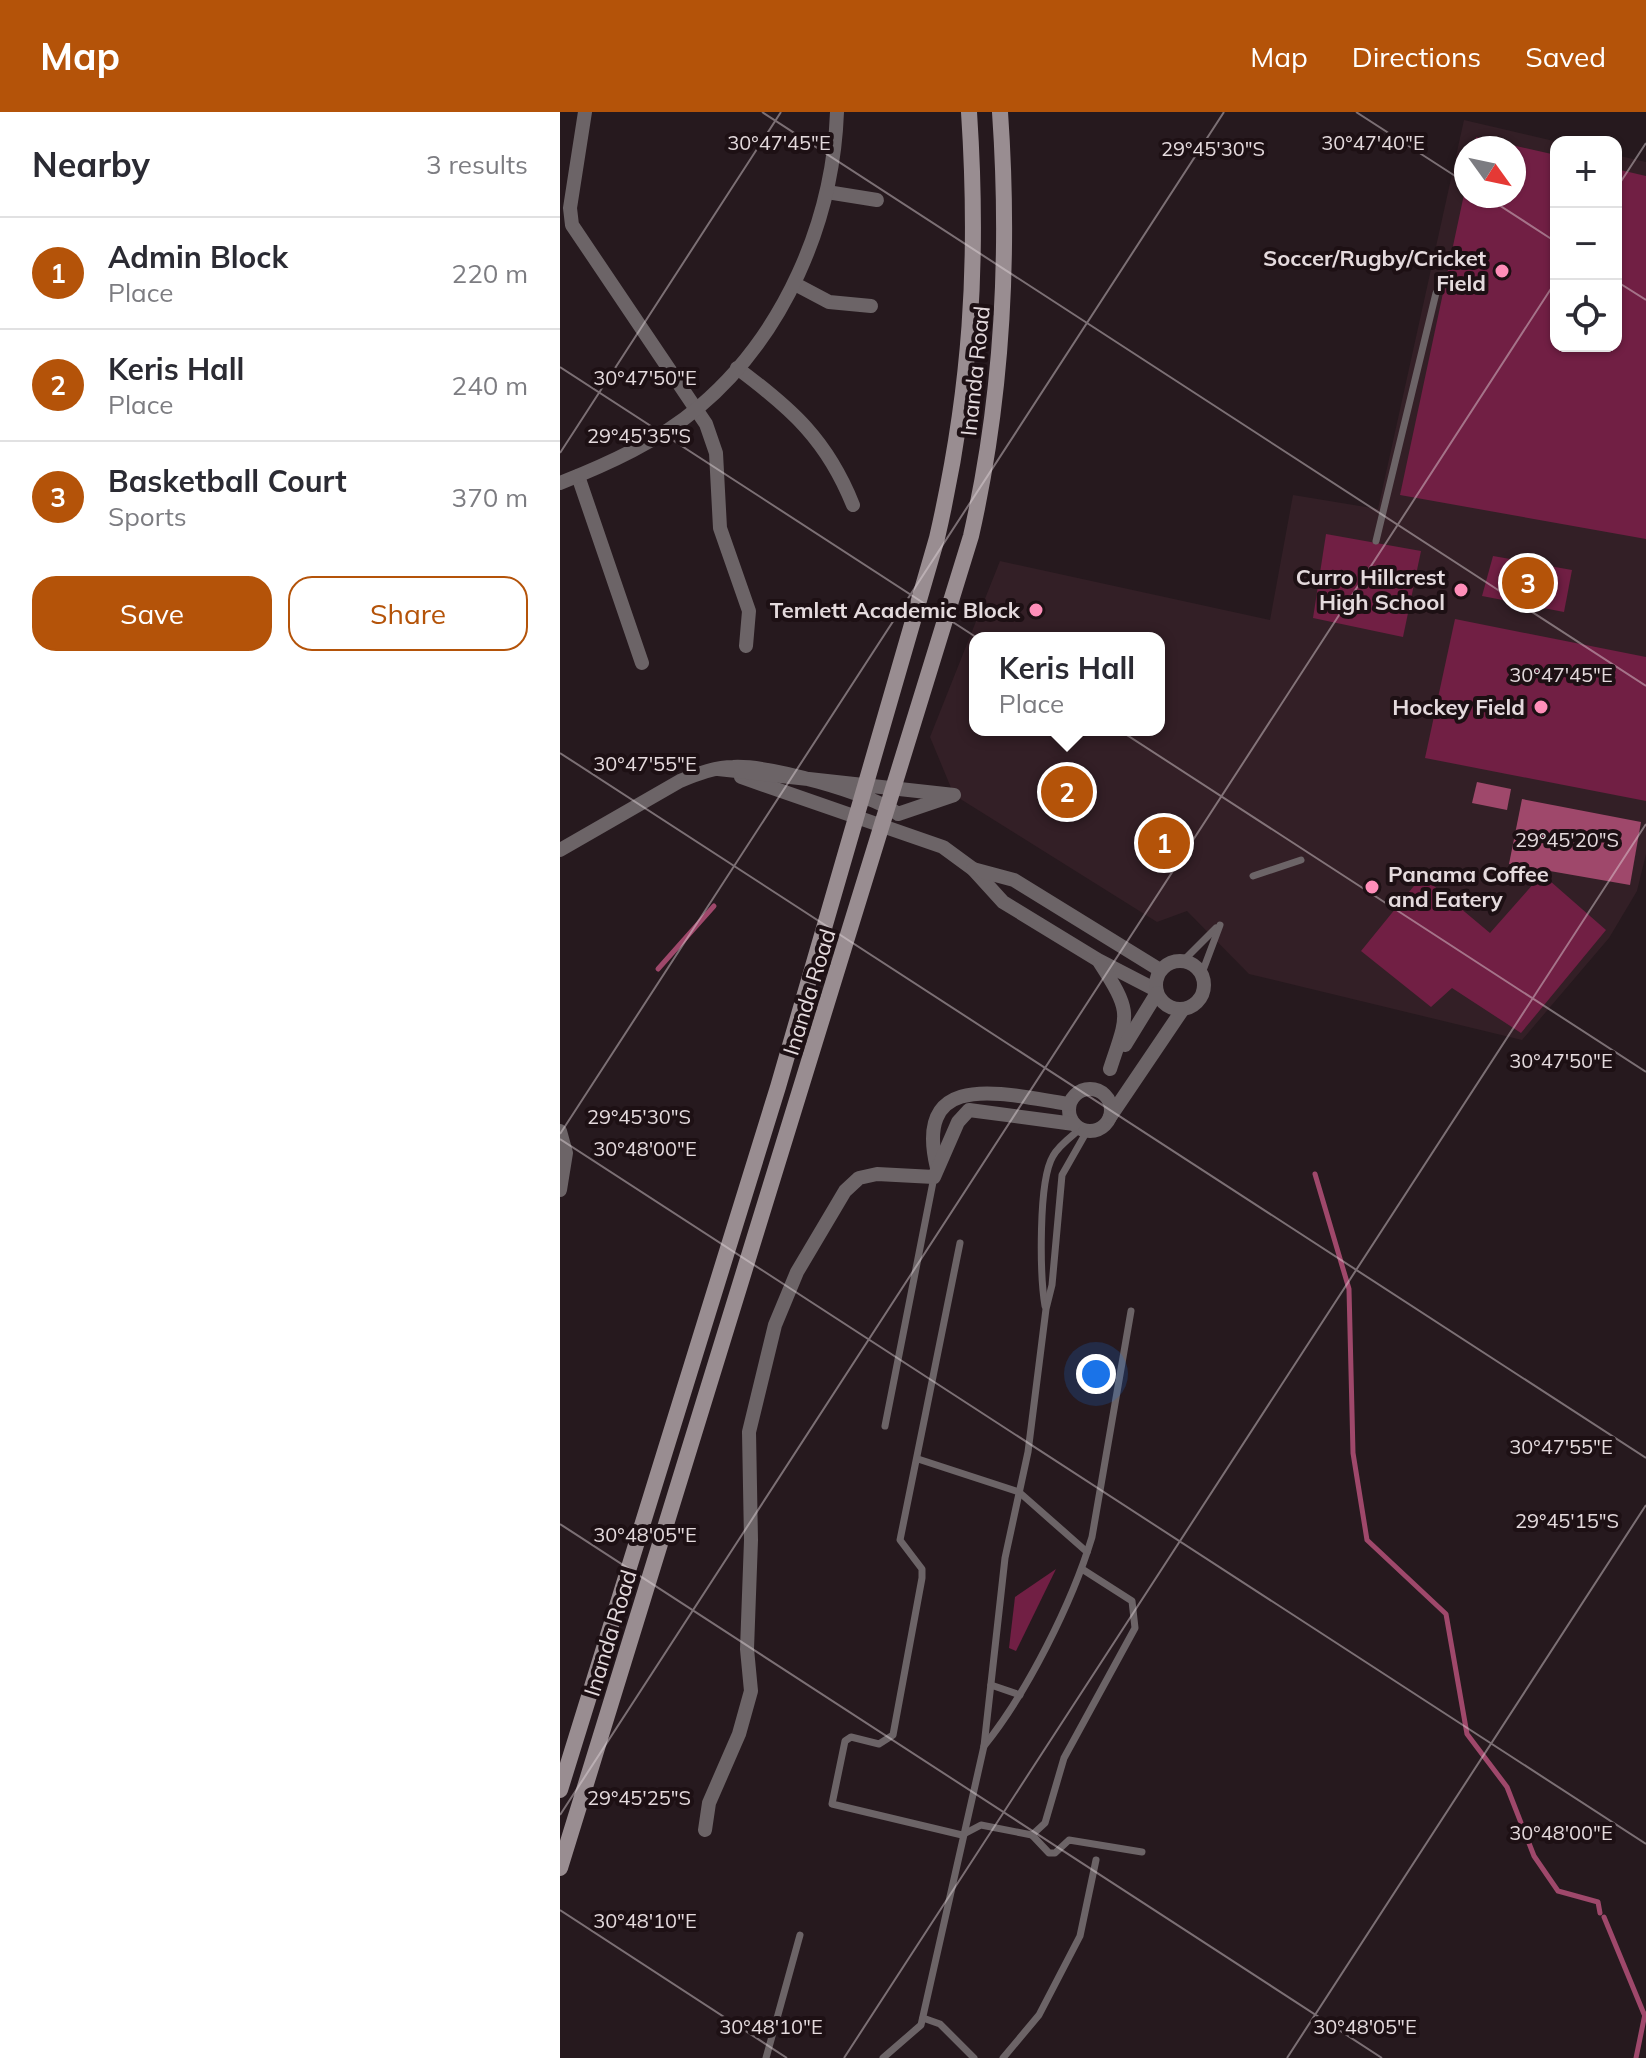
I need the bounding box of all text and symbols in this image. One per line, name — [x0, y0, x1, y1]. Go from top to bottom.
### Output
text: Map — [40, 32, 120, 80]
text: Map — [1250, 39, 1308, 74]
text: Directions — [1352, 39, 1481, 74]
text: Saved — [1525, 39, 1606, 74]
text: 30°47'45"E — [727, 130, 831, 155]
text: 30°47'40"E — [1321, 130, 1425, 155]
text: 29°45'30"S — [1161, 136, 1265, 161]
north arrow — [1454, 136, 1526, 208]
map controls — [1550, 136, 1622, 352]
button: + — [1550, 136, 1622, 208]
text: Nearby — [32, 143, 150, 186]
text: 3 results — [426, 148, 528, 181]
button: − — [1550, 208, 1622, 280]
text: Admin Block — [108, 238, 288, 276]
place label: Soccer/Rugby/Cricket Field — [1263, 244, 1486, 297]
text: 1 — [50, 257, 66, 290]
text: 220 m — [452, 257, 528, 290]
marker: Soccer/Rugby/Cricket Field — [1493, 262, 1511, 280]
text: Place — [108, 276, 173, 309]
button: locate — [1550, 280, 1622, 352]
street label: Inanda Road — [954, 305, 996, 437]
text: Keris Hall — [108, 350, 244, 388]
text: 30°47'50"E — [593, 365, 697, 390]
text: 2 — [50, 369, 66, 402]
text: 240 m — [452, 369, 528, 402]
text: Place — [108, 388, 173, 421]
text: 29°45'35"S — [587, 423, 691, 448]
text: Basketball Court — [108, 462, 347, 500]
text: 3 — [50, 481, 66, 514]
text: 370 m — [452, 481, 528, 514]
text: Sports — [108, 500, 187, 533]
pin: 3 — [1502, 553, 1554, 613]
place label: Curro Hillcrest High School — [1296, 563, 1445, 616]
button: Save — [32, 576, 272, 651]
button: Share — [288, 576, 528, 651]
marker: Curro Hillcrest High School — [1452, 581, 1470, 599]
place label: Temlett Academic Block — [770, 596, 1021, 624]
marker: Temlett Academic Block — [1027, 601, 1045, 619]
popup — [969, 632, 1165, 736]
text: Keris Hall — [999, 649, 1135, 687]
text: 30°47'45"E — [1509, 662, 1613, 687]
text: Place — [999, 687, 1064, 720]
place label: Hockey Field — [1392, 693, 1525, 721]
marker: Hockey Field — [1532, 698, 1550, 716]
text: 30°47'55"E — [593, 751, 697, 776]
pin: 2 — [1041, 762, 1093, 822]
pin: 1 — [1138, 813, 1190, 873]
text: 29°45'20"S — [1515, 827, 1619, 852]
place label: Panama Coffee and Eatery — [1388, 860, 1549, 913]
marker: Panama Coffee and Eatery — [1363, 878, 1381, 896]
street label: Inanda Road — [776, 925, 842, 1059]
text: 30°47'50"E — [1509, 1048, 1613, 1073]
text: 29°45'30"S — [587, 1104, 691, 1129]
text: 30°48'00"E — [593, 1136, 697, 1161]
your location — [1076, 1354, 1116, 1394]
text: 30°47'55"E — [1509, 1434, 1613, 1459]
text: 29°45'15"S — [1515, 1508, 1619, 1533]
text: 30°48'05"E — [593, 1522, 697, 1547]
street label: Inanda Road — [577, 1566, 643, 1700]
text: 29°45'25"S — [587, 1785, 691, 1810]
text: 30°48'00"E — [1509, 1820, 1613, 1845]
text: 30°48'10"E — [593, 1908, 697, 1933]
text: 30°48'10"E — [719, 2014, 823, 2039]
text: 30°48'05"E — [1313, 2014, 1417, 2039]

